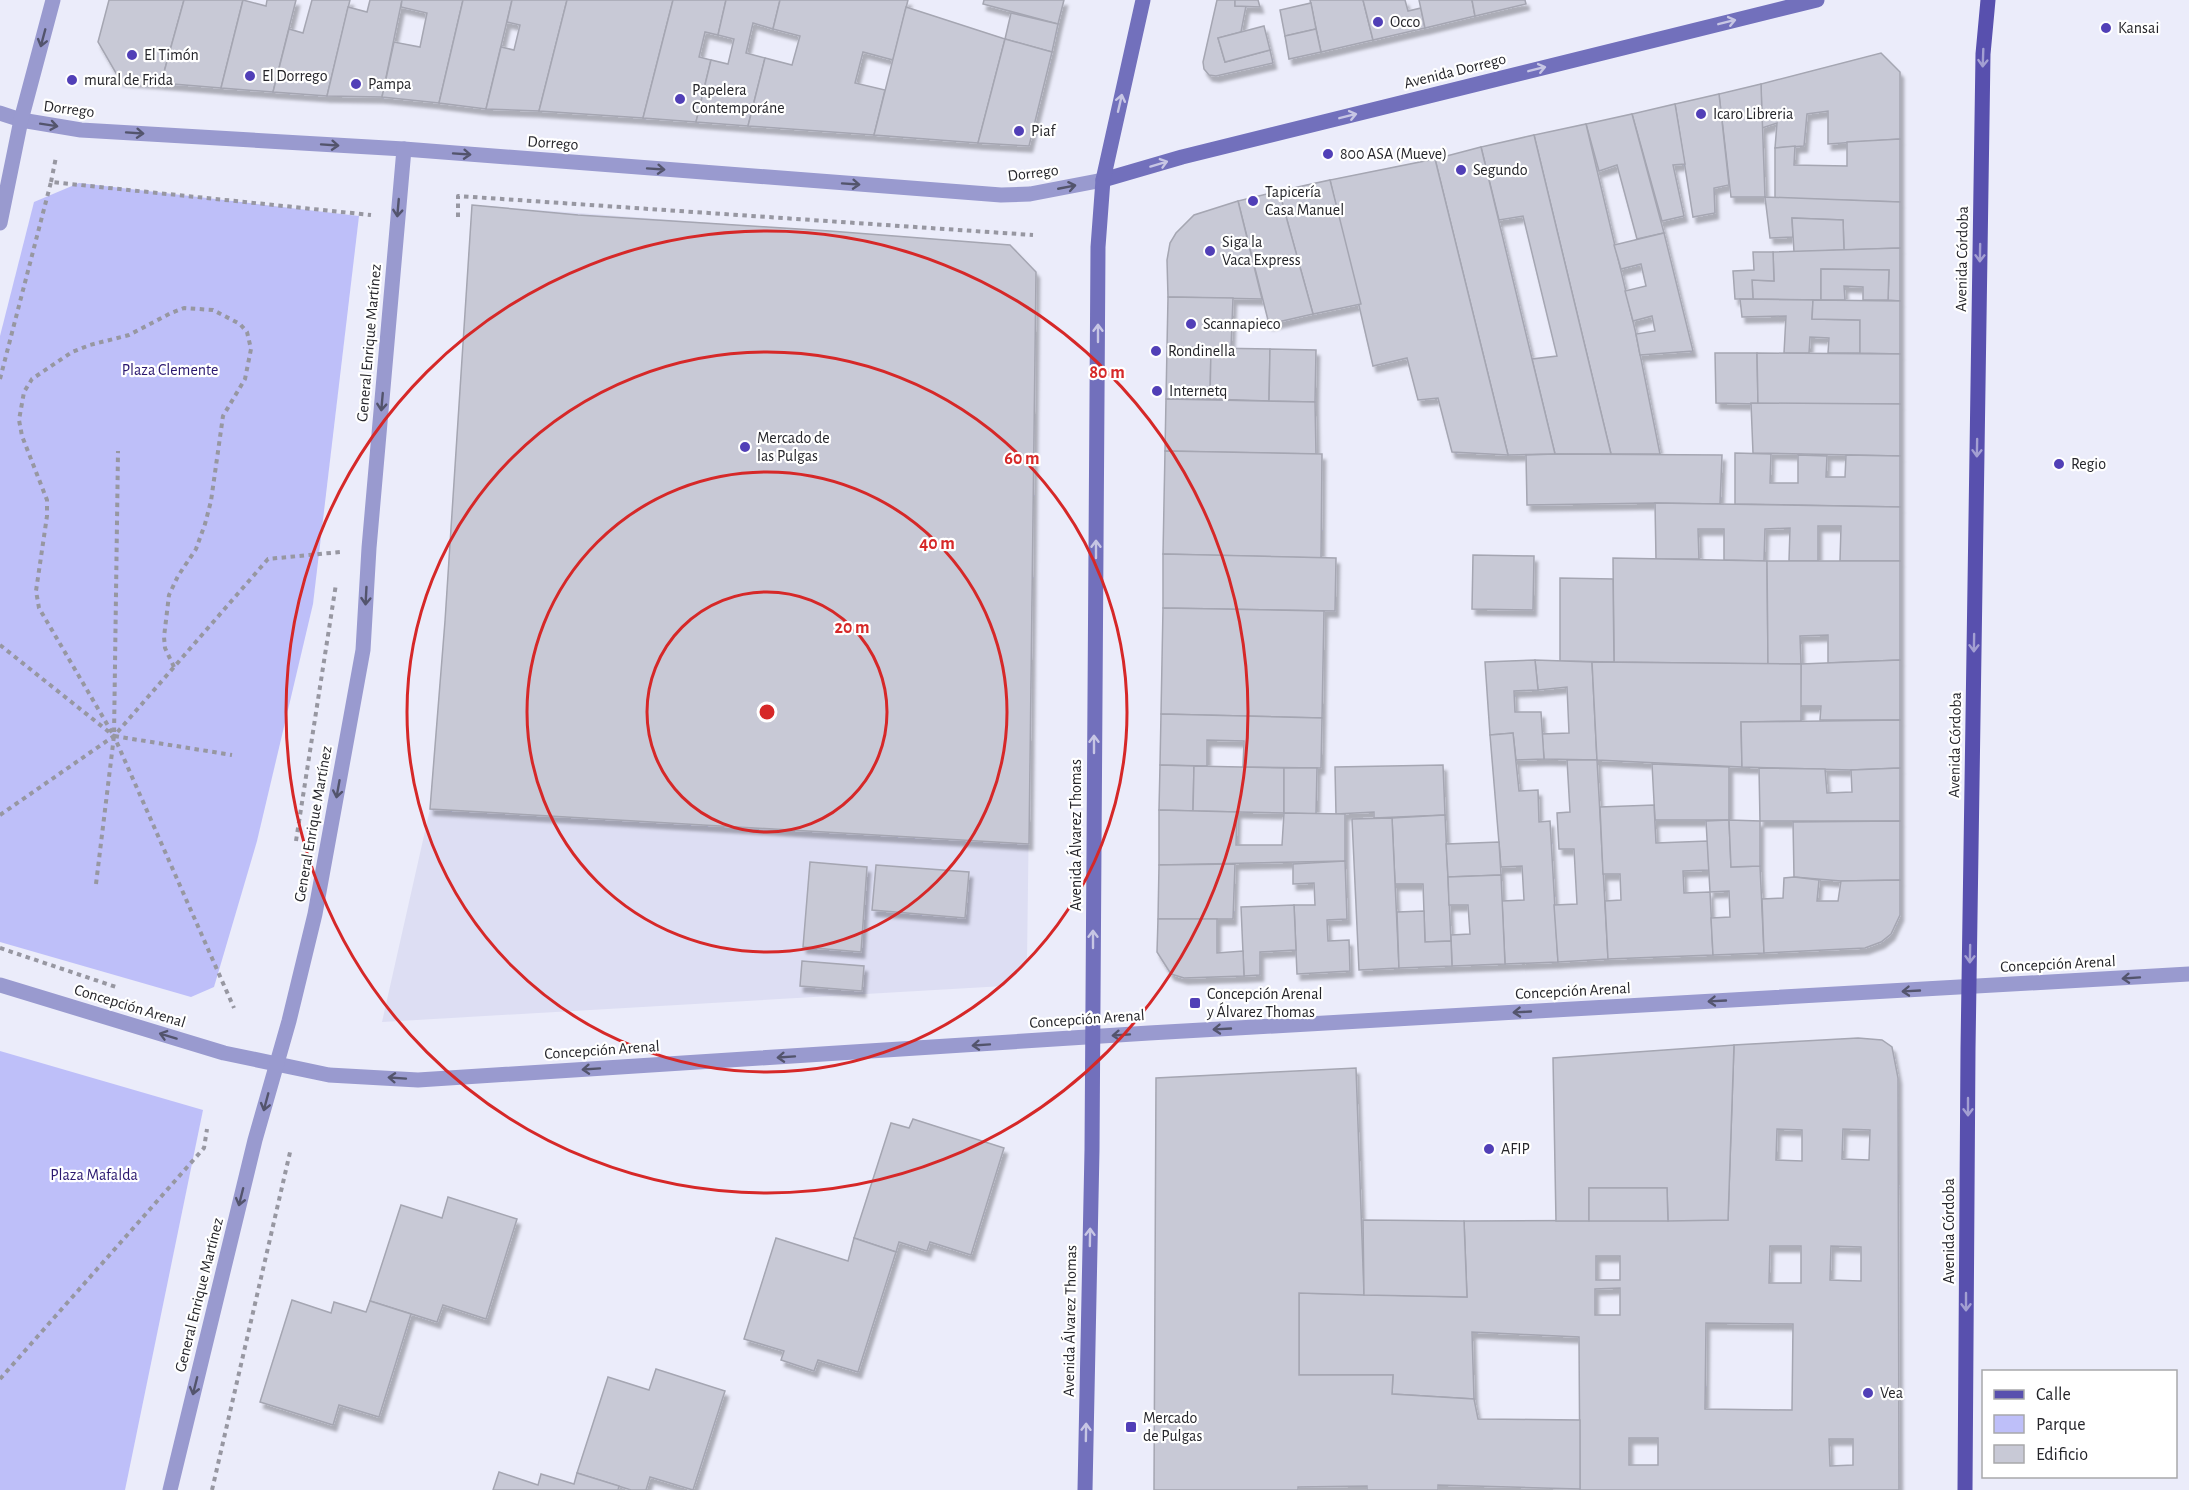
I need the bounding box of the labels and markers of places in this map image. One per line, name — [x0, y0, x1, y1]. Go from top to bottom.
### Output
place label: Occo — [1390, 14, 1420, 30]
marker: Occo — [1371, 15, 1385, 29]
place label: Kansai — [2118, 20, 2159, 36]
marker: Kansai — [2099, 21, 2113, 35]
place label: El Timón — [144, 47, 199, 63]
marker: El Timón — [125, 48, 139, 62]
place label: El Dorrego — [262, 68, 328, 84]
marker: El Dorrego — [243, 69, 257, 83]
place label: mural de Frida — [84, 72, 173, 88]
marker: mural de Frida — [65, 73, 79, 87]
place label: Pampa — [368, 76, 411, 92]
marker: Pampa — [349, 77, 363, 91]
place label: Papelera Contemporáne — [692, 82, 785, 116]
marker: Papelera Contemporáne — [673, 92, 687, 106]
place label: Icaro Libreria — [1713, 106, 1793, 122]
marker: Icaro Libreria — [1694, 107, 1708, 121]
place label: Piaf — [1031, 123, 1056, 139]
marker: Piaf — [1012, 124, 1026, 138]
place label: 800 ASA (Mueve) — [1340, 146, 1447, 162]
marker: 800 ASA (Mueve) — [1321, 147, 1335, 161]
place label: Segundo — [1473, 162, 1528, 178]
marker: Segundo — [1454, 163, 1468, 177]
place label: Tapicería Casa Manuel — [1265, 184, 1344, 218]
marker: Tapicería Casa Manuel — [1246, 194, 1260, 208]
place label: Siga la Vaca Express — [1222, 234, 1301, 268]
marker: Siga la Vaca Express — [1203, 244, 1217, 258]
place label: Scannapieco — [1203, 316, 1281, 332]
marker: Scannapieco — [1184, 317, 1198, 331]
place label: Rondinella — [1168, 343, 1235, 359]
marker: Rondinella — [1149, 344, 1163, 358]
place label: Internetq — [1169, 383, 1227, 399]
marker: Internetq — [1150, 384, 1164, 398]
place label: Mercado de las Pulgas — [757, 430, 830, 464]
marker: Mercado de las Pulgas — [738, 440, 752, 454]
place label: Regio — [2071, 456, 2106, 472]
marker: Regio — [2052, 457, 2066, 471]
centre of rings — [757, 702, 777, 722]
place label: Concepción Arenal y Álvarez Thomas — [1206, 986, 1322, 1021]
marker: Concepción Arenal y Álvarez Thomas — [1188, 996, 1202, 1010]
place label: AFIP — [1501, 1141, 1530, 1157]
marker: AFIP — [1482, 1142, 1496, 1156]
place label: Vea — [1880, 1385, 1903, 1401]
marker: Vea — [1861, 1386, 1875, 1400]
place label: Mercado de Pulgas — [1143, 1410, 1202, 1444]
marker: Mercado de Pulgas — [1124, 1420, 1138, 1434]

